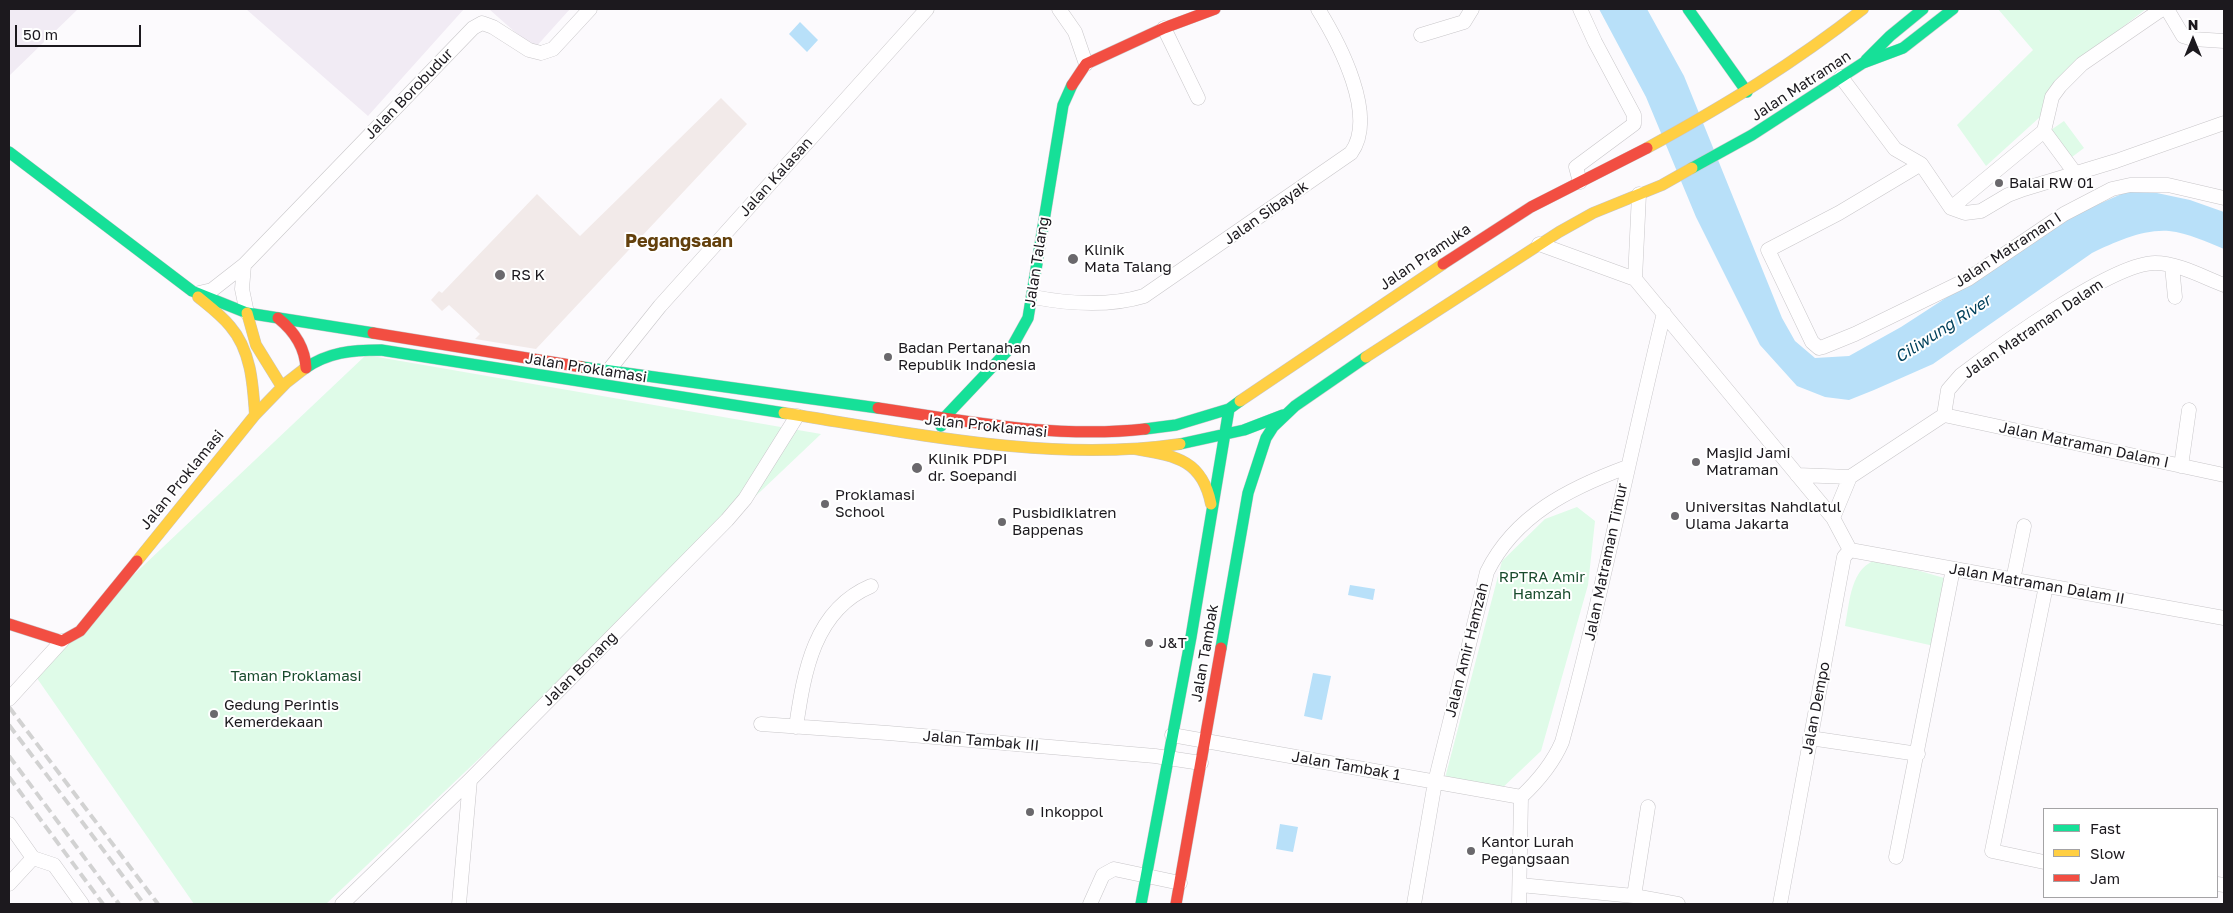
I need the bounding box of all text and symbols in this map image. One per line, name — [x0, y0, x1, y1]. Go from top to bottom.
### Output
scale bar — [18, 15, 144, 47]
north arrow — [2168, 15, 2218, 65]
text: N — [2188, 16, 2198, 33]
text: 50 m — [23, 25, 58, 43]
street label: Jalan Borobudur — [361, 45, 457, 143]
street label: Jalan Matraman — [1748, 47, 1854, 125]
street label: Jalan Kalasan — [736, 134, 816, 220]
place label: Balai RW 01 — [2009, 174, 2093, 192]
street label: Jalan Sibayak — [1220, 177, 1312, 249]
marker: Balai RW 01 — [1993, 177, 2005, 189]
street label: Jalan Matraman I — [1951, 209, 2065, 291]
street label: Jalan Talang — [1021, 216, 1053, 308]
street label: Jalan Pramuka — [1376, 220, 1474, 294]
district label: Pegangsaan — [625, 230, 733, 252]
place label: Klinik Mata Talang — [1084, 241, 1172, 276]
marker: Klinik Mata Talang — [1066, 252, 1080, 266]
place label: RS K — [511, 266, 545, 284]
marker: RS K — [493, 268, 507, 282]
street label: Jalan Matraman Dalam — [1960, 275, 2106, 383]
water label: Ciliwung River — [1892, 291, 1994, 367]
place label: Badan Pertanahan Republik Indonesia — [898, 339, 1036, 374]
street label: Jalan Proklamasi — [524, 349, 648, 387]
marker: Badan Pertanahan Republik Indonesia — [882, 351, 894, 363]
street label: Jalan Proklamasi — [924, 411, 1048, 441]
street label: Jalan Matraman Dalam I — [1997, 418, 2171, 472]
street label: Jalan Proklamasi — [136, 427, 228, 533]
place label: Masjid Jami Matraman — [1706, 444, 1790, 479]
place label: Klinik PDPI dr. Soepandi — [928, 450, 1017, 485]
marker: Masjid Jami Matraman — [1690, 456, 1702, 468]
marker: Klinik PDPI dr. Soepandi — [910, 461, 924, 475]
street label: Jalan Matraman Timur — [1580, 482, 1632, 642]
place label: Proklamasi School — [835, 486, 915, 521]
marker: Proklamasi School — [819, 498, 831, 510]
place label: Universitas Nahdlatul Ulama Jakarta — [1685, 498, 1841, 533]
place label: Pusbidiklatren Bappenas — [1012, 504, 1117, 539]
marker: Universitas Nahdlatul Ulama Jakarta — [1669, 510, 1681, 522]
marker: Pusbidiklatren Bappenas — [996, 516, 1008, 528]
street label: Jalan Matraman Dalam II — [1948, 560, 2126, 608]
park label: RPTRA Amir Hamzah — [1499, 568, 1585, 603]
street label: Jalan Amir Hamzah — [1442, 581, 1492, 719]
street label: Jalan Tambak — [1188, 603, 1222, 703]
street label: Jalan Bonang — [539, 628, 621, 710]
place label: J&T — [1159, 634, 1187, 652]
marker: J&T — [1143, 637, 1155, 649]
street label: Jalan Dempo — [1798, 660, 1834, 756]
park label: Taman Proklamasi — [230, 667, 362, 685]
place label: Gedung Perintis Kemerdekaan — [224, 696, 339, 731]
marker: Gedung Perintis Kemerdekaan — [208, 708, 220, 720]
street label: Jalan Tambak III — [922, 727, 1040, 755]
street label: Jalan Tambak 1 — [1290, 748, 1402, 784]
place label: Inkoppol — [1040, 803, 1103, 821]
marker: Inkoppol — [1024, 806, 1036, 818]
legend — [2043, 808, 2218, 898]
text: Fast — [2090, 819, 2121, 837]
place label: Kantor Lurah Pegangsaan — [1481, 833, 1574, 868]
text: Slow — [2090, 844, 2125, 862]
marker: Kantor Lurah Pegangsaan — [1465, 845, 1477, 857]
text: Jam — [2090, 869, 2120, 887]

